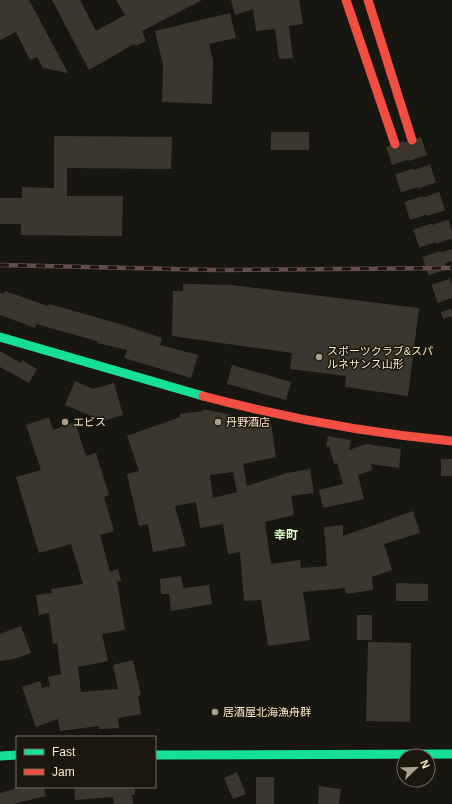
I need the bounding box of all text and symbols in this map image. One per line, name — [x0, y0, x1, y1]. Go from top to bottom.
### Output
place label: スポーツクラブ&スパ ルネサンス山形 — [327, 345, 433, 370]
marker: スポーツクラブ&スパ ルネサンス山形 — [314, 352, 324, 362]
place label: エビス — [73, 416, 106, 428]
place label: 丹野酒店 — [226, 416, 270, 428]
marker: エビス — [60, 417, 70, 427]
marker: 丹野酒店 — [213, 417, 223, 427]
district label: 幸町 — [274, 528, 298, 542]
place label: 居酒屋北海漁舟群 — [223, 706, 311, 718]
marker: 居酒屋北海漁舟群 — [210, 707, 220, 717]
legend — [16, 736, 156, 788]
text: Fast — [52, 745, 76, 759]
north arrow — [396, 748, 436, 788]
text: N — [418, 758, 432, 770]
text: Jam — [52, 765, 75, 779]

